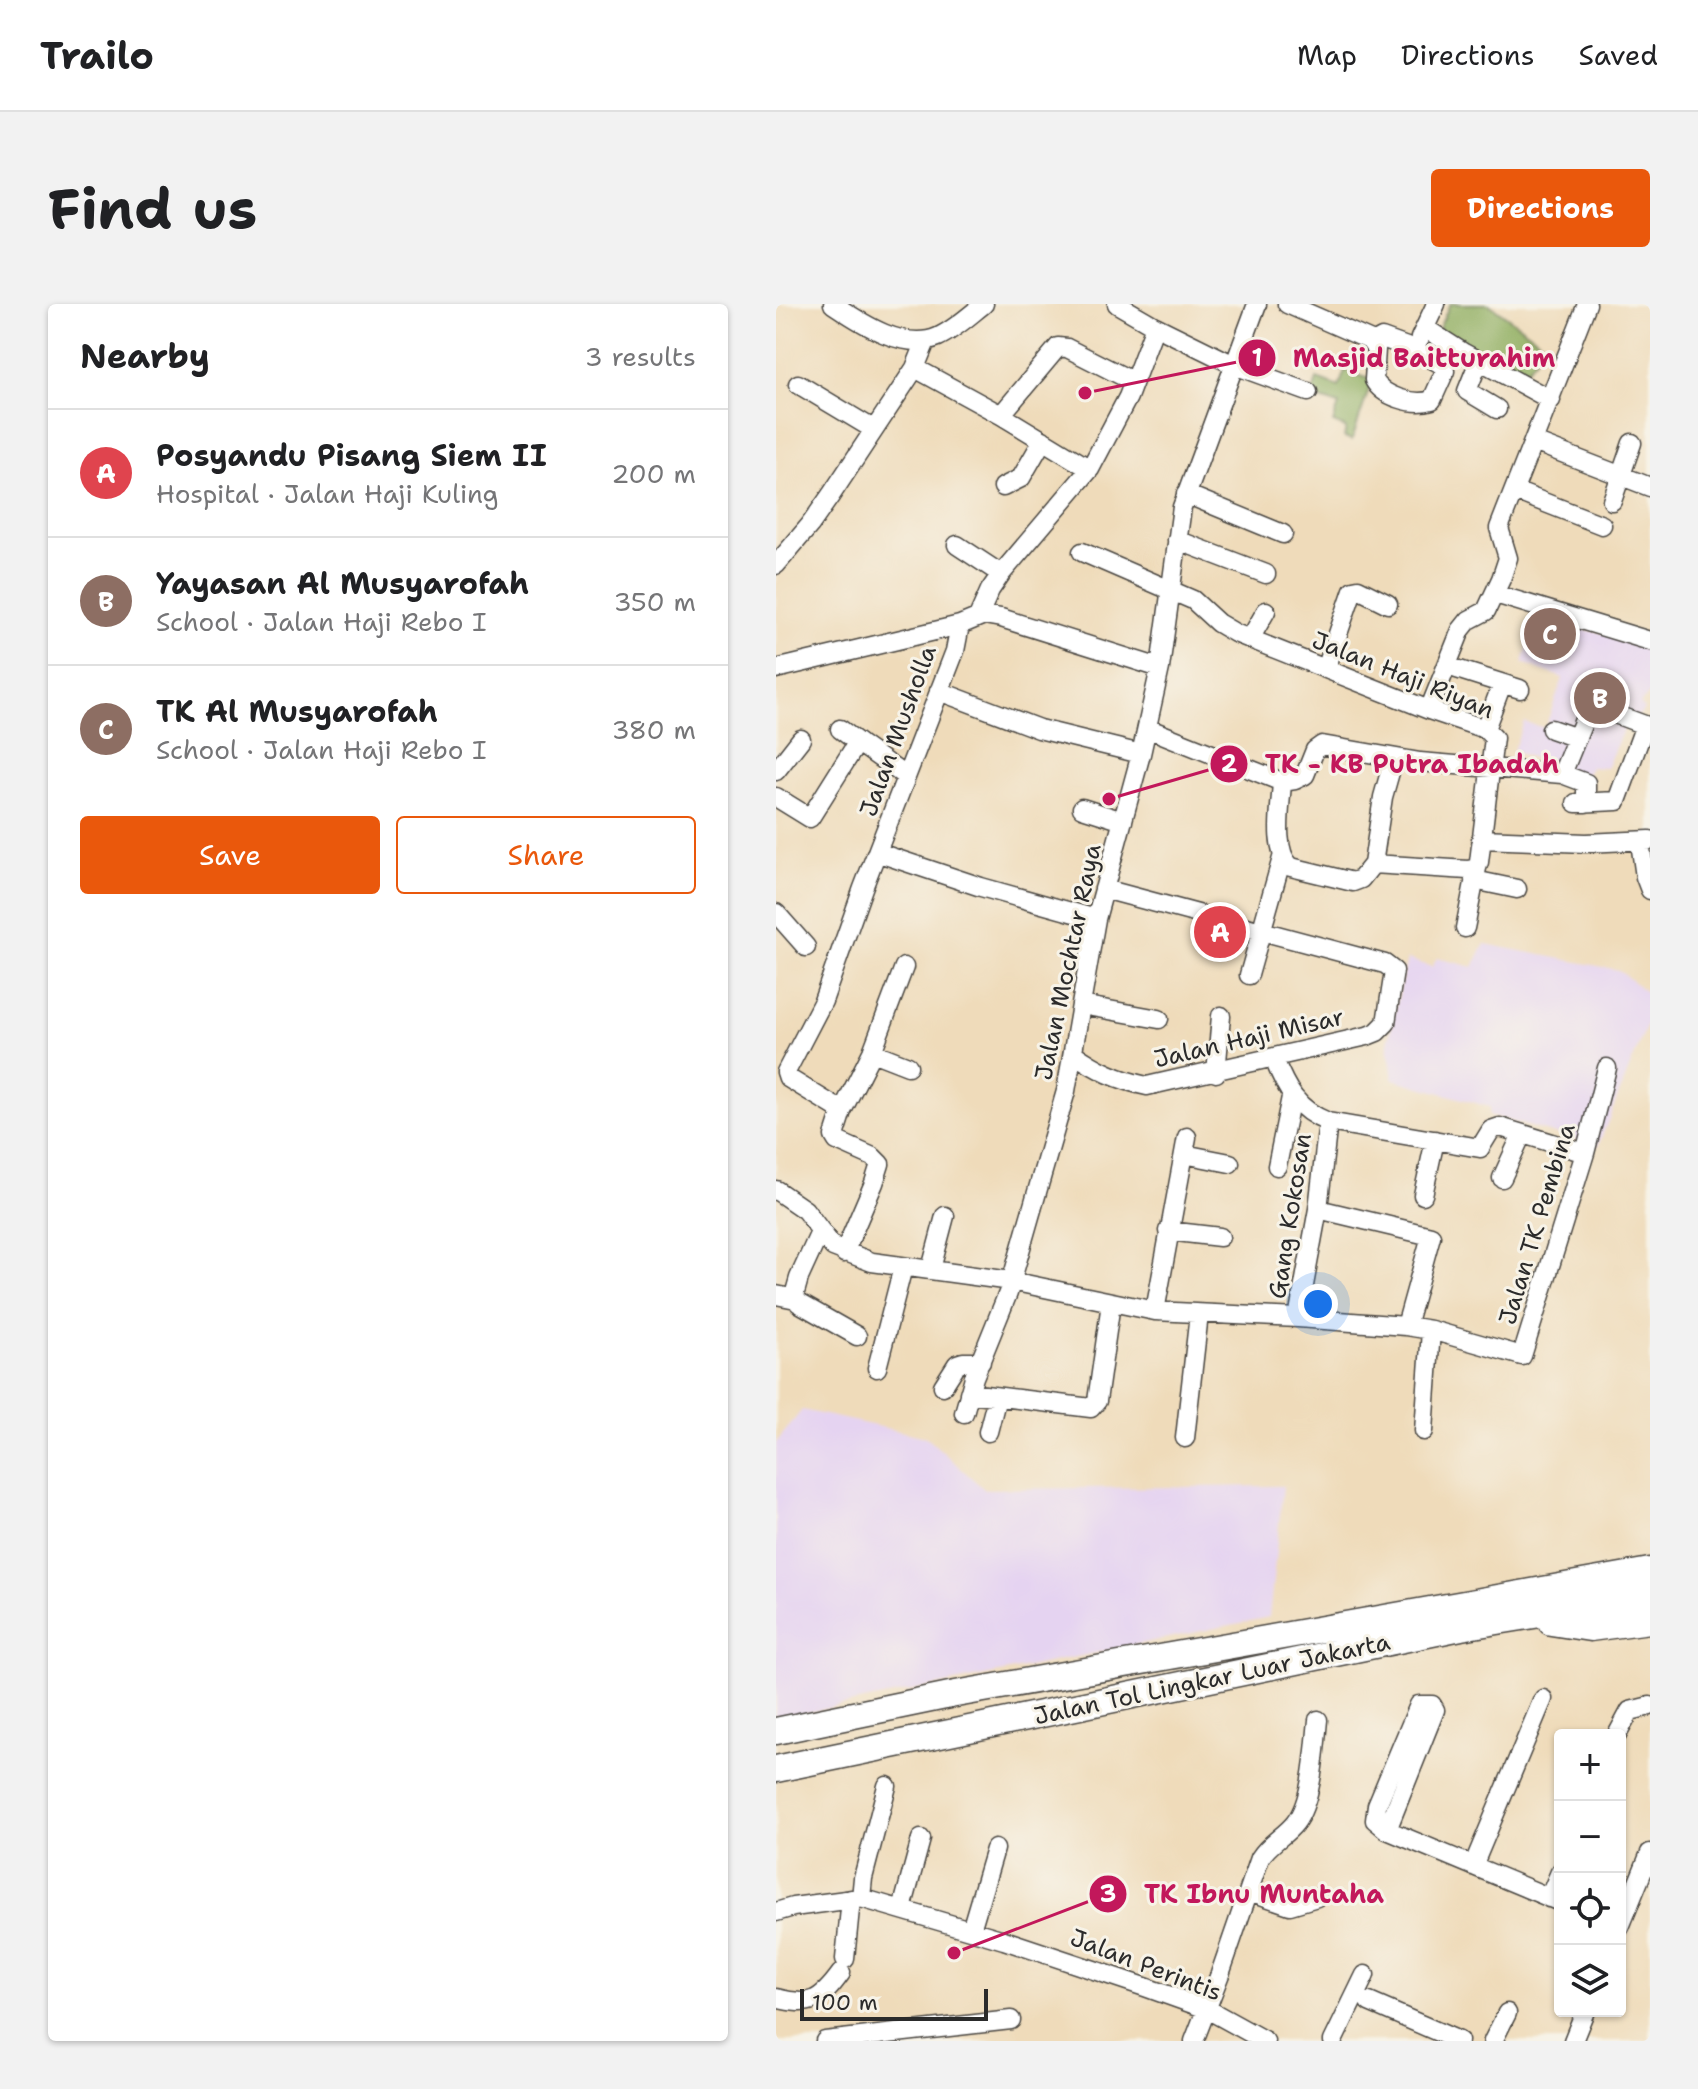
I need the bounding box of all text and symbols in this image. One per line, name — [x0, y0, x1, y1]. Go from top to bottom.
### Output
text: Trailo — [40, 30, 154, 81]
text: Map — [1297, 36, 1357, 74]
text: Directions — [1401, 36, 1535, 74]
text: Saved — [1579, 36, 1658, 74]
button: Directions — [1431, 169, 1650, 247]
text: Find us — [48, 171, 257, 246]
text: Nearby — [80, 333, 210, 379]
callout: Masjid Baitturahim — [1237, 333, 1571, 383]
text: 3 results — [584, 339, 696, 374]
text: Masjid Baitturahim — [1293, 340, 1556, 375]
text: 1 — [1252, 342, 1262, 374]
text: Posyandu Pisang Siem II — [156, 435, 547, 476]
text: A — [96, 456, 116, 491]
text: 200 m — [611, 456, 696, 491]
text: Hospital · Jalan Haji Kuling — [156, 476, 499, 511]
text: Yayasan Al Musyarofah — [156, 563, 529, 604]
text: B — [98, 584, 114, 619]
text: 350 m — [613, 584, 696, 619]
text: School · Jalan Haji Rebo I — [156, 604, 487, 639]
pin: C — [1524, 604, 1576, 664]
street label: Jalan Haji Riyan — [1307, 624, 1499, 726]
street label: Jalan Musholla — [852, 641, 944, 821]
pin: B — [1574, 668, 1626, 728]
text: TK Al Musyarofah — [156, 691, 438, 732]
text: C — [98, 712, 114, 747]
text: 380 m — [611, 712, 696, 747]
text: School · Jalan Haji Rebo I — [156, 732, 487, 767]
callout: TK - KB Putra Ibadah — [1209, 739, 1575, 789]
text: TK - KB Putra Ibadah — [1265, 746, 1559, 781]
text: 2 — [1221, 748, 1238, 780]
button: Save — [80, 816, 380, 894]
button: Share — [396, 816, 696, 894]
street label: Jalan Mochtar Raya — [1027, 841, 1109, 1083]
pin: A — [1194, 902, 1246, 962]
street label: Jalan Haji Misar — [1151, 1001, 1347, 1075]
street label: Jalan TK Pembina — [1491, 1119, 1583, 1329]
street label: Gang Kokosan — [1261, 1131, 1319, 1301]
your location — [1298, 1284, 1338, 1324]
street label: Jalan Tol Lingkar Luar Jakarta — [1031, 1626, 1393, 1732]
map controls — [1554, 1729, 1626, 2017]
button: + — [1554, 1729, 1626, 1801]
button: − — [1554, 1801, 1626, 1873]
callout: TK Ibnu Muntaha — [1088, 1869, 1400, 1919]
button: locate — [1554, 1873, 1626, 1945]
text: TK Ibnu Muntaha — [1144, 1876, 1384, 1911]
text: 3 — [1100, 1878, 1116, 1910]
street label: Jalan Perintis — [1066, 1921, 1226, 2009]
button: layers — [1554, 1945, 1626, 2017]
scale bar — [800, 1985, 988, 2021]
text: 100 m — [812, 1988, 878, 2017]

